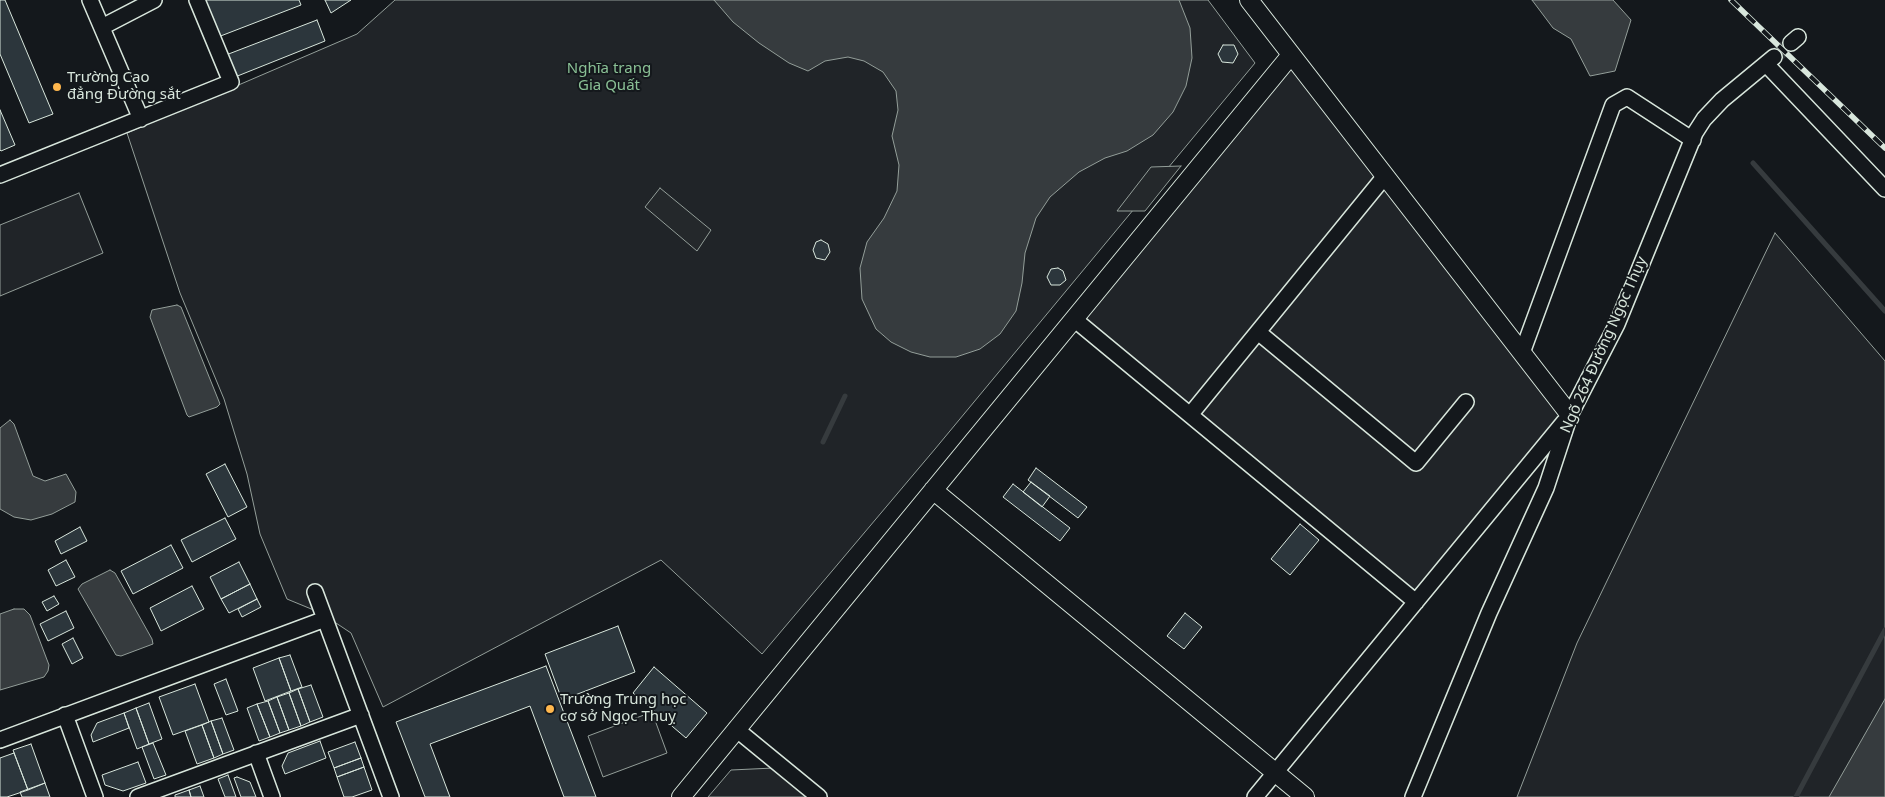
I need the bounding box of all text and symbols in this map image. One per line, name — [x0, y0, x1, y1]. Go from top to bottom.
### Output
park label: Nghĩa trang Gia Quất — [567, 60, 651, 95]
place label: Trường Cao đẳng Đường sắt — [67, 69, 181, 104]
marker: Trường Cao đẳng Đường sắt — [51, 81, 63, 93]
street label: Ngõ 264 Đường Ngọc Thụy — [1557, 254, 1651, 436]
place label: Trường Trung học cơ sở Ngọc Thuỵ — [560, 691, 687, 726]
marker: Trường Trung học cơ sở Ngọc Thuỵ — [544, 703, 556, 715]

